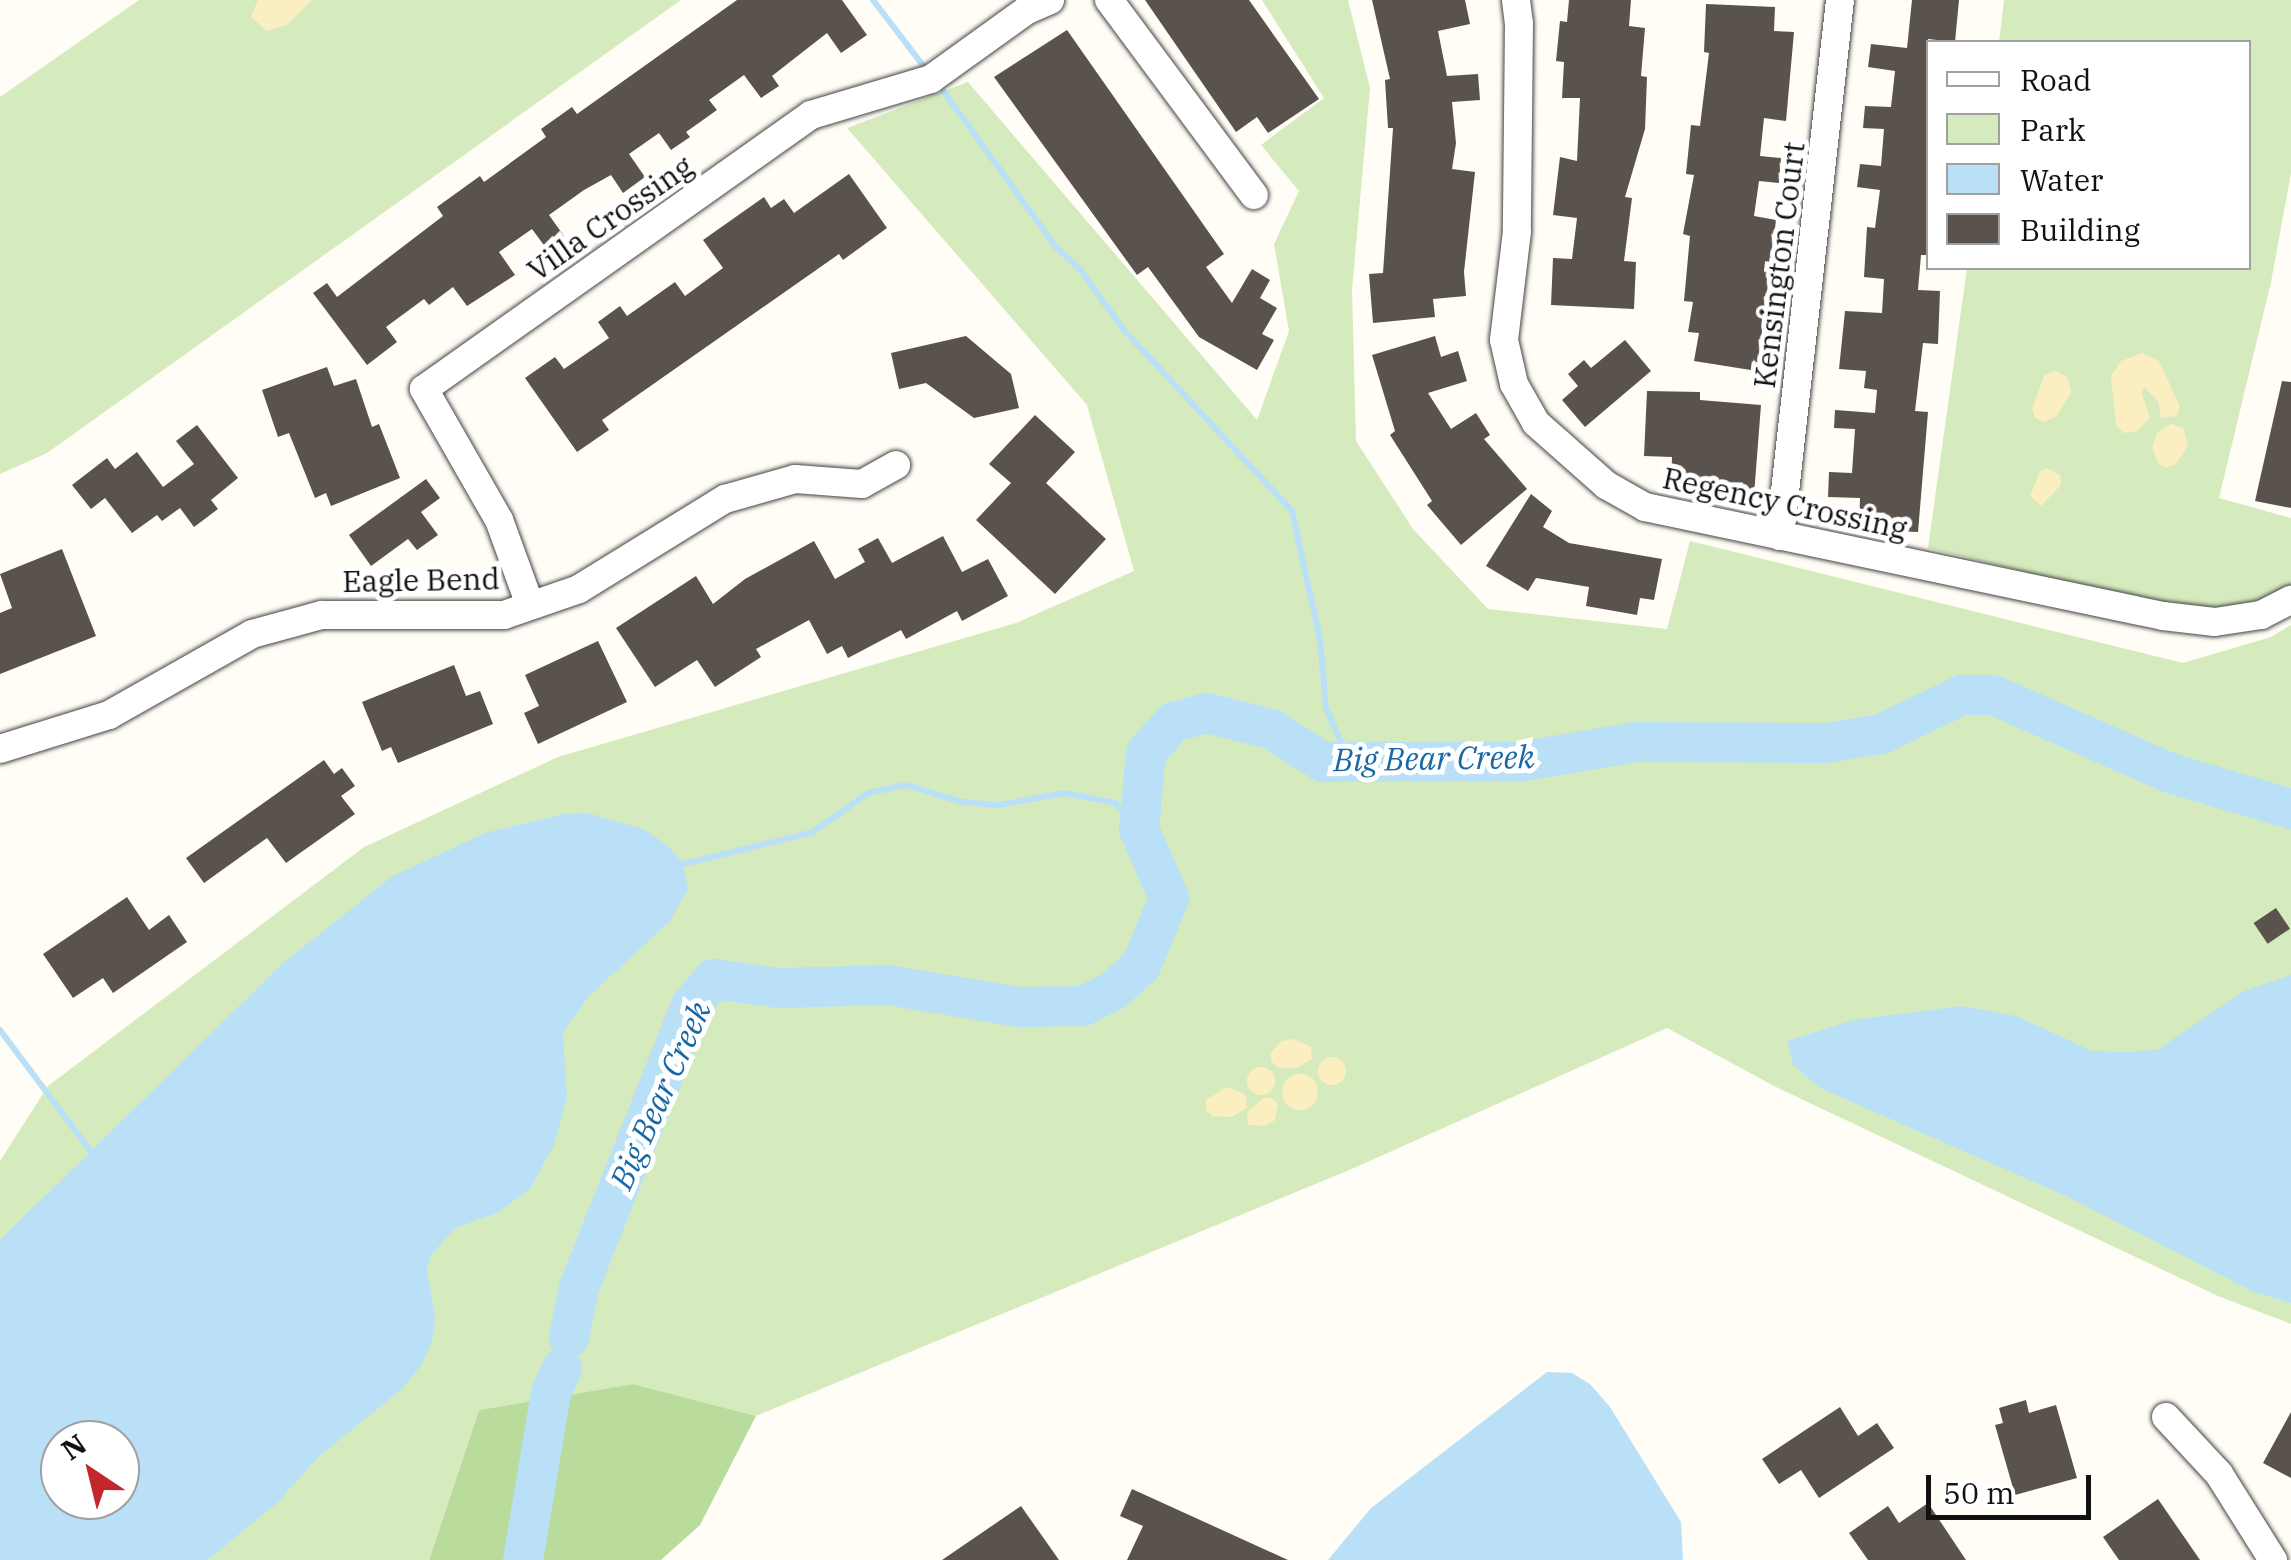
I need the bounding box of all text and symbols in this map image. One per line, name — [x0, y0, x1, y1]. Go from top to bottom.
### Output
legend — [1926, 40, 2251, 270]
text: Road — [2020, 60, 2092, 99]
text: Park — [2020, 110, 2086, 149]
street label: Kensington Court — [1746, 140, 1812, 390]
street label: Villa Crossing — [520, 148, 700, 288]
text: Water — [2020, 160, 2103, 199]
text: Building — [2020, 210, 2140, 249]
street label: Regency Crossing — [1660, 460, 1910, 546]
street label: Eagle Bend — [342, 561, 500, 599]
water label: Big Bear Creek — [1333, 737, 1535, 779]
water label: Big Bear Creek — [602, 995, 718, 1195]
north arrow — [40, 1420, 140, 1520]
text: N — [54, 1425, 93, 1468]
scale bar — [1931, 1455, 2096, 1517]
text: 50 m — [1943, 1473, 2015, 1512]

